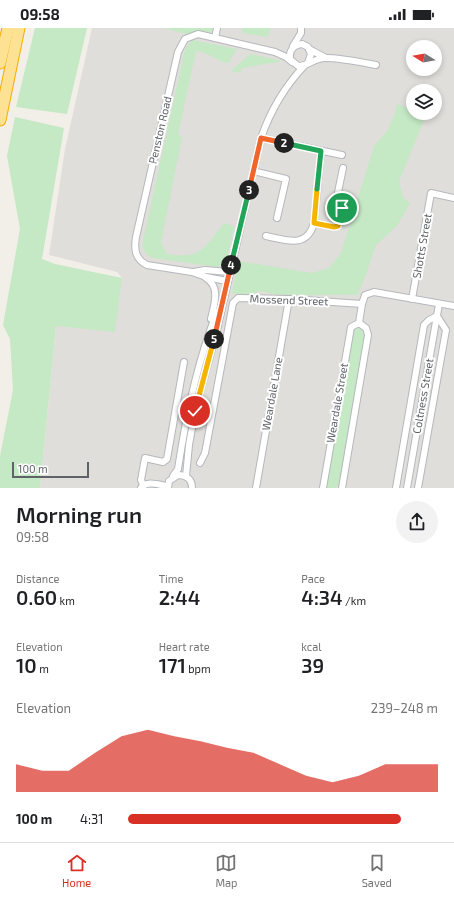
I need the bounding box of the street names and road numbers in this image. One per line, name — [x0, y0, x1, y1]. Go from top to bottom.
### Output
street label: Penston Road — [145, 95, 174, 165]
street label: Shotts Street — [409, 212, 434, 279]
street label: Mossend Street — [249, 292, 329, 307]
street label: Weardale Lane — [259, 356, 284, 432]
street label: Coltness Street — [409, 357, 436, 435]
street label: Weardale Street — [323, 362, 350, 444]

